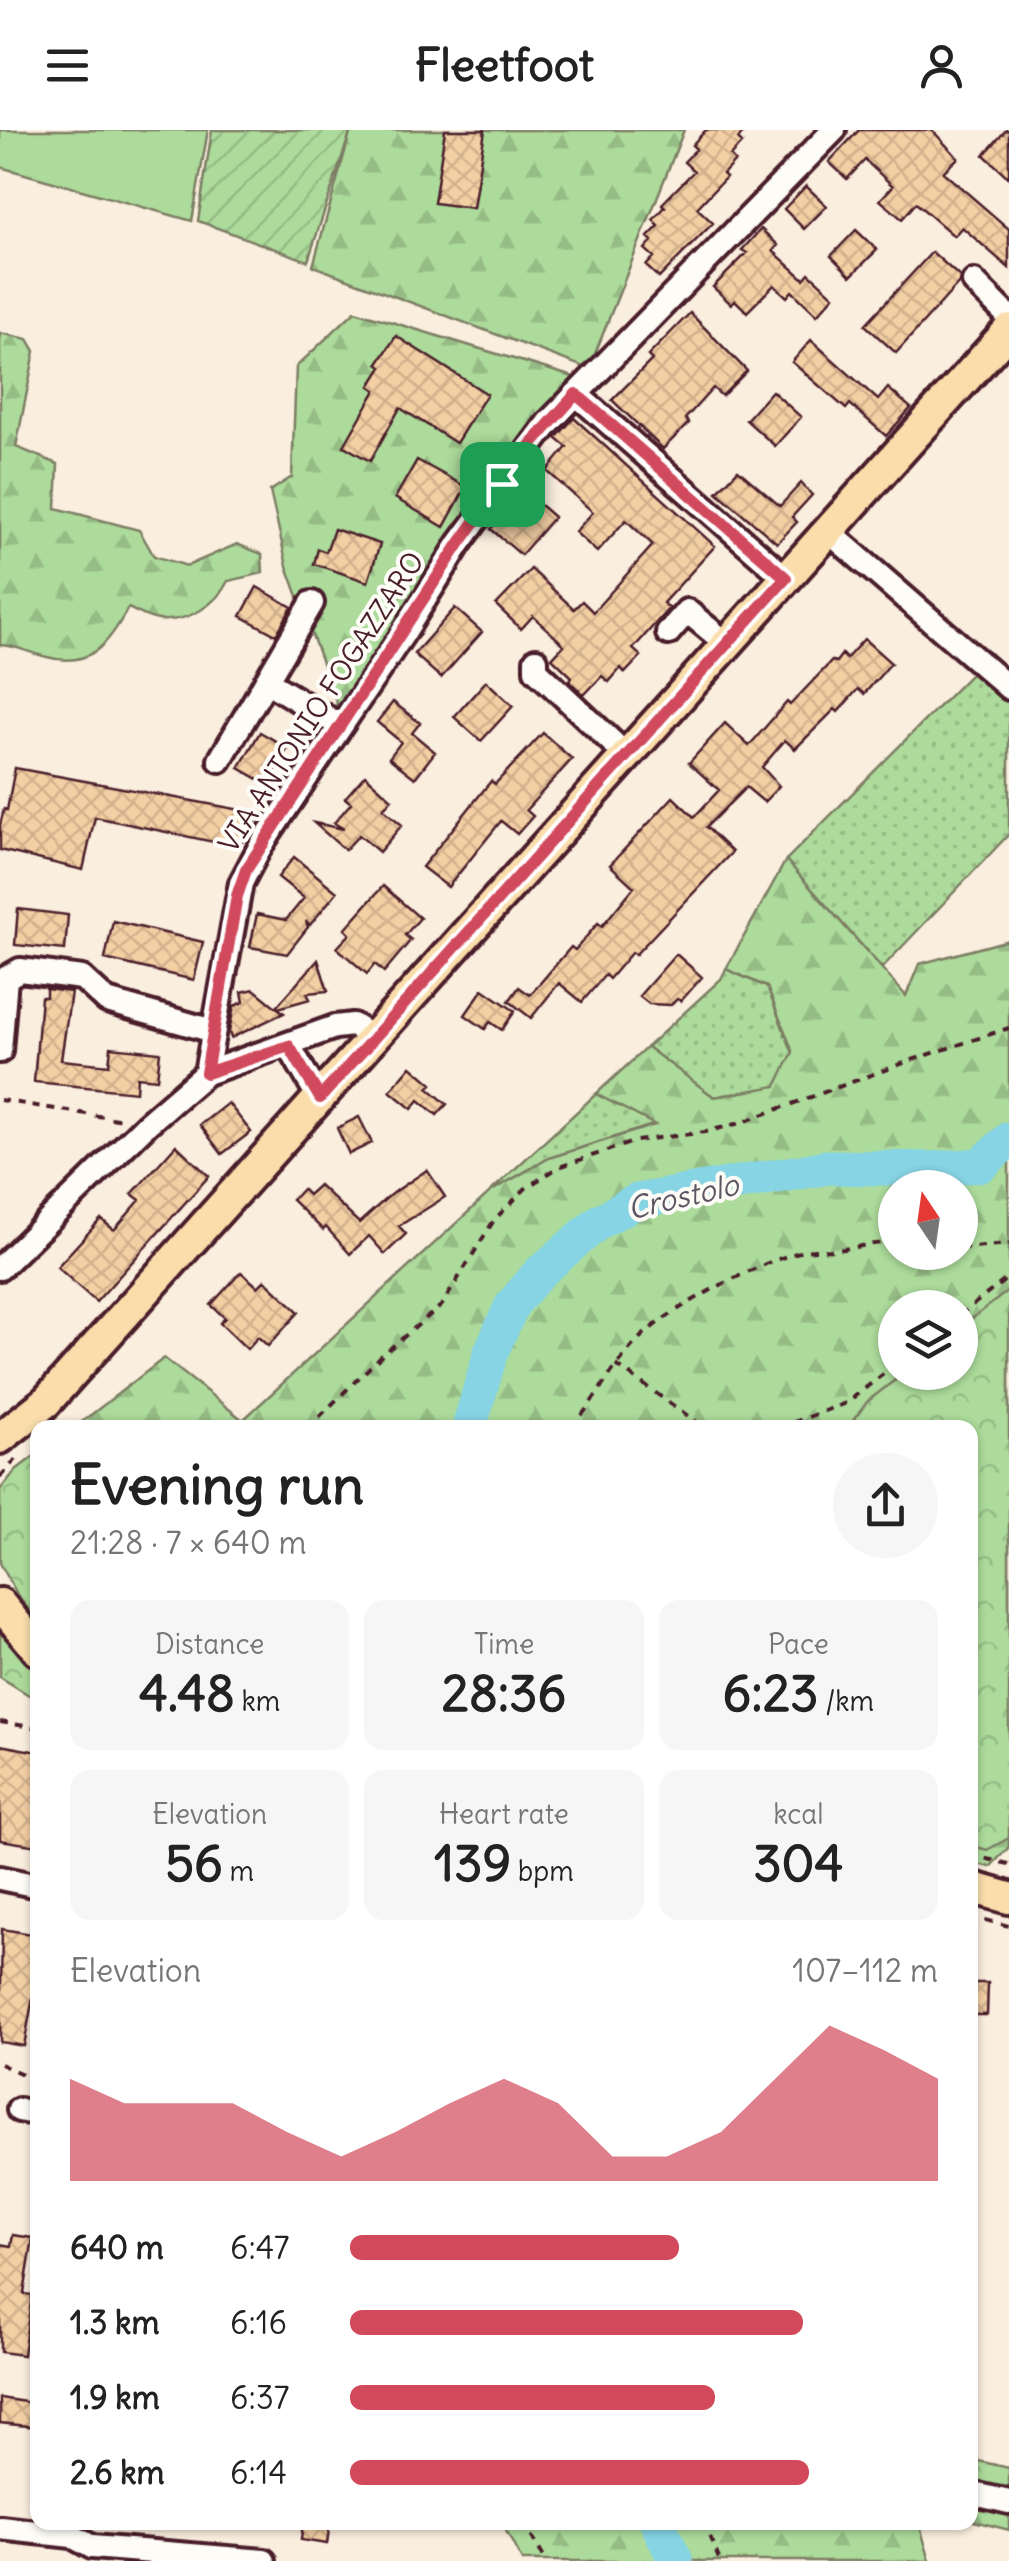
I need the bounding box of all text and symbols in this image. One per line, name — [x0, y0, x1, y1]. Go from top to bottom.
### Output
text: Fleetfoot — [415, 37, 594, 93]
icon: menu — [40, 38, 95, 93]
icon: person — [914, 38, 969, 93]
pin — [460, 442, 545, 527]
icon: arrive — [475, 457, 530, 512]
street label: VIA ANTONIO FOGAZZARO — [210, 545, 432, 859]
water label: Crostolo — [624, 1164, 744, 1227]
north arrow — [878, 1170, 978, 1270]
map controls — [878, 1170, 978, 1390]
button: layers — [878, 1290, 978, 1390]
text: Evening run — [70, 1450, 364, 1519]
button: share — [833, 1453, 938, 1558]
text: 21:28 · 7 × 640 m — [70, 1522, 307, 1563]
text: Distance — [155, 1626, 264, 1662]
text: Time — [474, 1626, 534, 1662]
text: Pace — [768, 1626, 829, 1662]
text: 4.48 — [139, 1662, 235, 1725]
text: 28:36 — [442, 1662, 566, 1725]
text: 6:23 — [723, 1662, 818, 1725]
text: km — [235, 1683, 280, 1719]
text: /km — [818, 1683, 874, 1719]
text: Elevation — [152, 1796, 267, 1832]
text: Heart rate — [439, 1796, 569, 1832]
text: kcal — [773, 1796, 824, 1832]
text: 56 — [165, 1832, 223, 1895]
text: 139 — [434, 1832, 511, 1895]
text: 304 — [753, 1832, 843, 1895]
text: m — [223, 1853, 254, 1889]
text: bpm — [511, 1853, 574, 1889]
text: Elevation — [70, 1950, 201, 1991]
text: 107–112 m — [792, 1950, 938, 1991]
text: 640 m — [70, 2227, 164, 2268]
text: 6:47 — [230, 2227, 290, 2268]
text: 1.3 km — [70, 2302, 160, 2343]
text: 6:16 — [230, 2302, 287, 2343]
text: 1.9 km — [70, 2377, 160, 2418]
text: 6:37 — [230, 2377, 290, 2418]
text: 2.6 km — [70, 2452, 165, 2493]
text: 6:14 — [230, 2452, 287, 2493]

